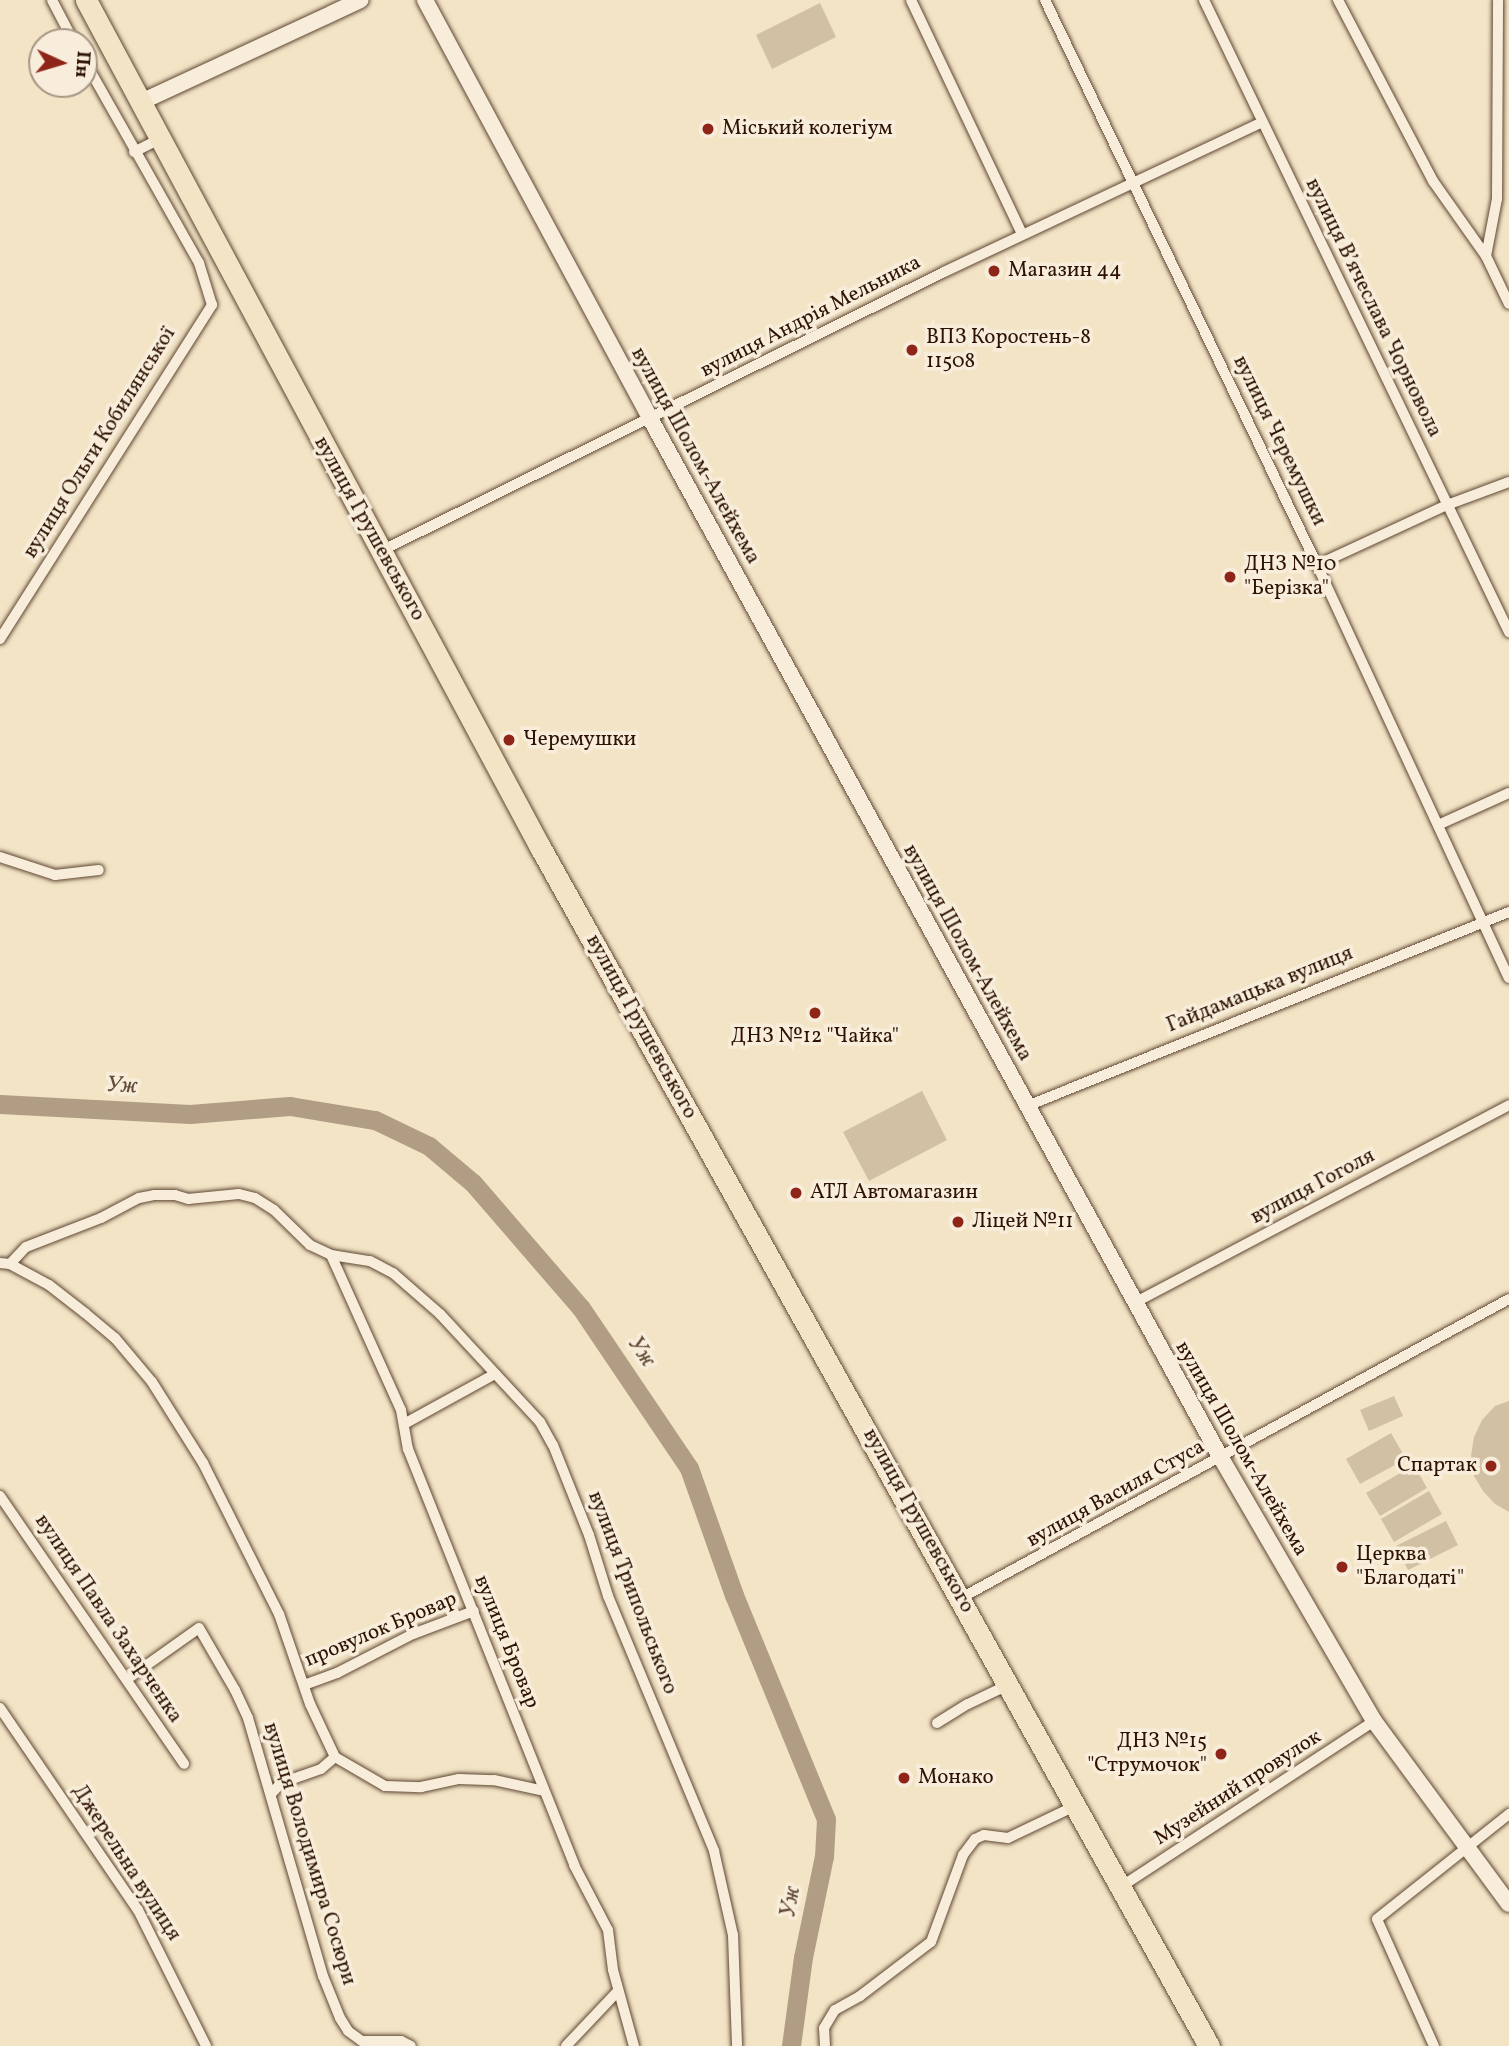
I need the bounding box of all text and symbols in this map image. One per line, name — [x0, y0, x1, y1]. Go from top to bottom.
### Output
north arrow — [28, 28, 98, 98]
text: Пн — [68, 50, 96, 79]
place label: Міський колегіум — [722, 116, 893, 142]
marker: Міський колегіум — [700, 121, 716, 137]
street label: вулиця Вʼячеслава Чорновола — [1299, 174, 1447, 442]
street label: вулиця Андрія Мельника — [697, 250, 925, 384]
place label: Магазин 44 — [1008, 258, 1122, 284]
marker: Магазин 44 — [986, 263, 1002, 279]
street label: вулиця Ольги Кобилянської — [18, 323, 182, 563]
place label: ВПЗ Коростень-8 11508 — [926, 325, 1091, 375]
marker: ВПЗ Коростень-8 11508 — [904, 342, 920, 358]
street label: вулиця Шолом-Алейхема — [625, 343, 765, 569]
street label: вулиця Черемушки — [1227, 352, 1331, 530]
street label: вулиця Грушевського — [308, 432, 430, 626]
place label: ДНЗ №10 "Берізка" — [1244, 552, 1336, 602]
marker: ДНЗ №10 "Берізка" — [1222, 569, 1238, 585]
place label: Черемушки — [523, 727, 636, 753]
marker: Черемушки — [501, 732, 517, 748]
street label: вулиця Шолом-Алейхема — [897, 840, 1037, 1066]
street label: вулиця Грушевського — [580, 930, 702, 1124]
street label: Гайдамацька вулиця — [1163, 941, 1357, 1039]
marker: ДНЗ №12 "Чайка" — [807, 1005, 823, 1021]
place label: ДНЗ №12 "Чайка" — [731, 1024, 899, 1050]
water label: Уж — [106, 1071, 138, 1101]
street label: вулиця Гоголя — [1247, 1144, 1379, 1230]
place label: АТЛ Автомагазин — [810, 1180, 978, 1206]
marker: АТЛ Автомагазин — [788, 1185, 804, 1201]
place label: Ліцей №11 — [972, 1209, 1073, 1235]
marker: Ліцей №11 — [950, 1214, 966, 1230]
water label: Уж — [621, 1331, 661, 1373]
street label: вулиця Шолом-Алейхема — [1169, 1337, 1313, 1561]
street label: вулиця Грушевського — [857, 1424, 979, 1618]
street label: вулиця Василя Стуса — [1023, 1435, 1209, 1553]
place label: Спартак — [1397, 1453, 1477, 1479]
marker: Спартак — [1483, 1458, 1499, 1474]
street label: вулиця Трипольського — [582, 1488, 682, 1698]
street label: вулиця Павла Захарченка — [29, 1510, 187, 1728]
place label: Церква "Благодаті" — [1356, 1542, 1464, 1592]
marker: Церква "Благодаті" — [1334, 1559, 1350, 1575]
street label: вулиця Бровар — [468, 1572, 544, 1712]
street label: провулок Бровар — [301, 1587, 461, 1673]
street label: вулиця Володимира Сосюри — [257, 1720, 361, 1988]
street label: Музейний провулок — [1150, 1725, 1326, 1851]
place label: ДНЗ №15 "Струмочок" — [1087, 1729, 1207, 1779]
marker: ДНЗ №15 "Струмочок" — [1213, 1746, 1229, 1762]
place label: Монако — [918, 1765, 994, 1791]
marker: Монако — [896, 1770, 912, 1786]
street label: Джерельна вулиця — [66, 1780, 186, 1946]
water label: Уж — [775, 1884, 807, 1920]

